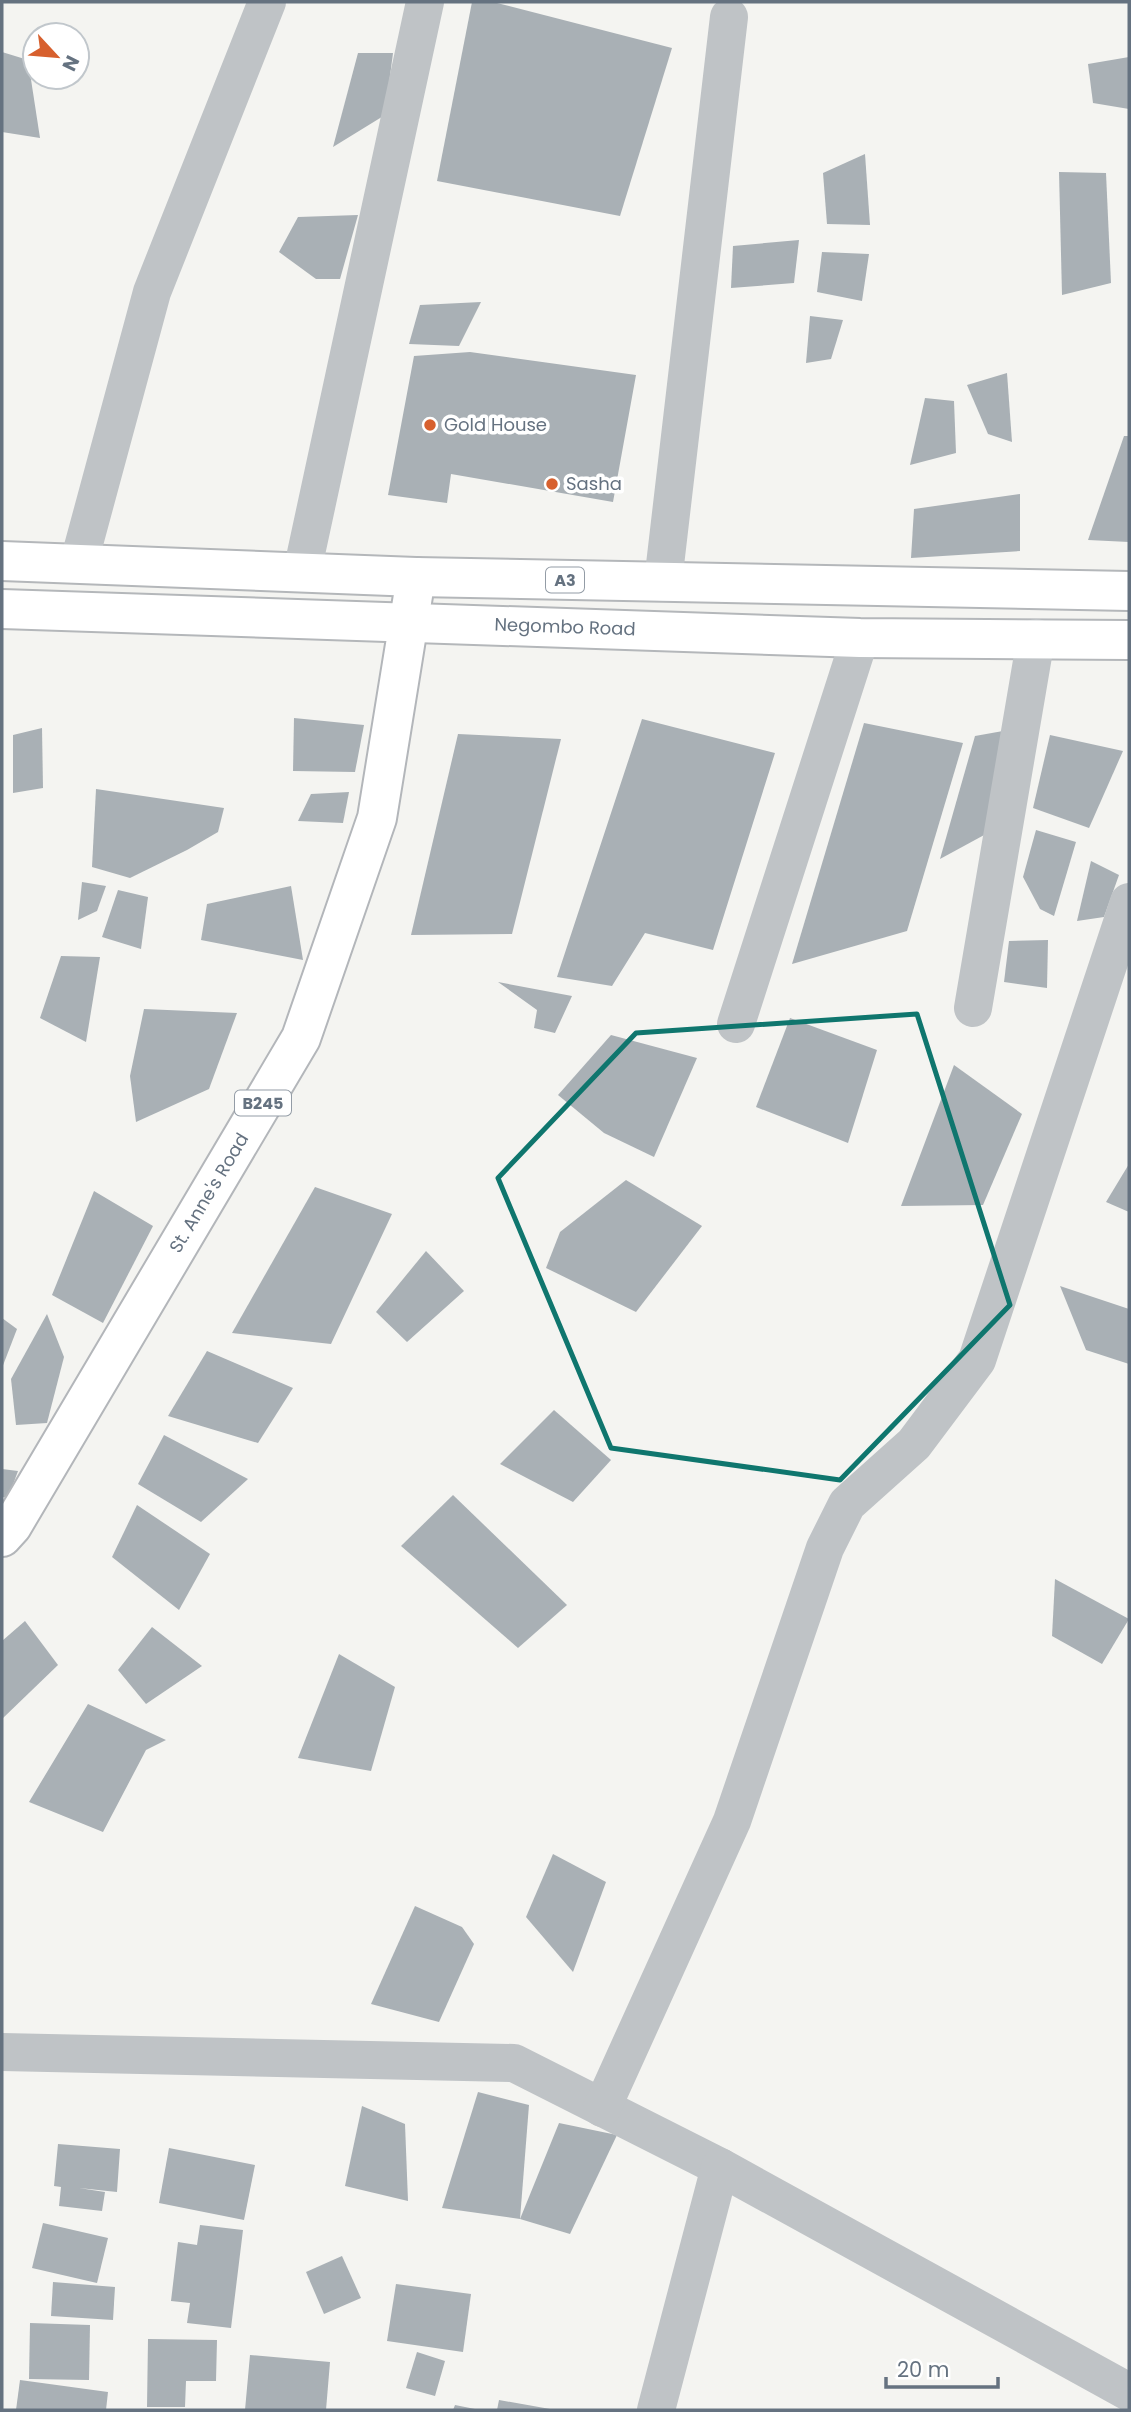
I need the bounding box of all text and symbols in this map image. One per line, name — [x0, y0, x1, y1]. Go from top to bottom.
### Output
north arrow — [21, 21, 91, 91]
text: N — [56, 51, 86, 76]
place label: Gold House — [444, 412, 547, 437]
marker: Gold House — [422, 417, 438, 433]
place label: Sasha — [566, 471, 622, 496]
marker: Sasha — [544, 476, 560, 492]
road number: A3 — [546, 568, 584, 593]
street label: Negombo Road — [494, 612, 636, 641]
road number: B245 — [235, 1091, 291, 1116]
street label: St. Anne's Road — [163, 1128, 254, 1257]
scale bar — [886, 2346, 998, 2390]
text: 20 m — [897, 2355, 950, 2384]

